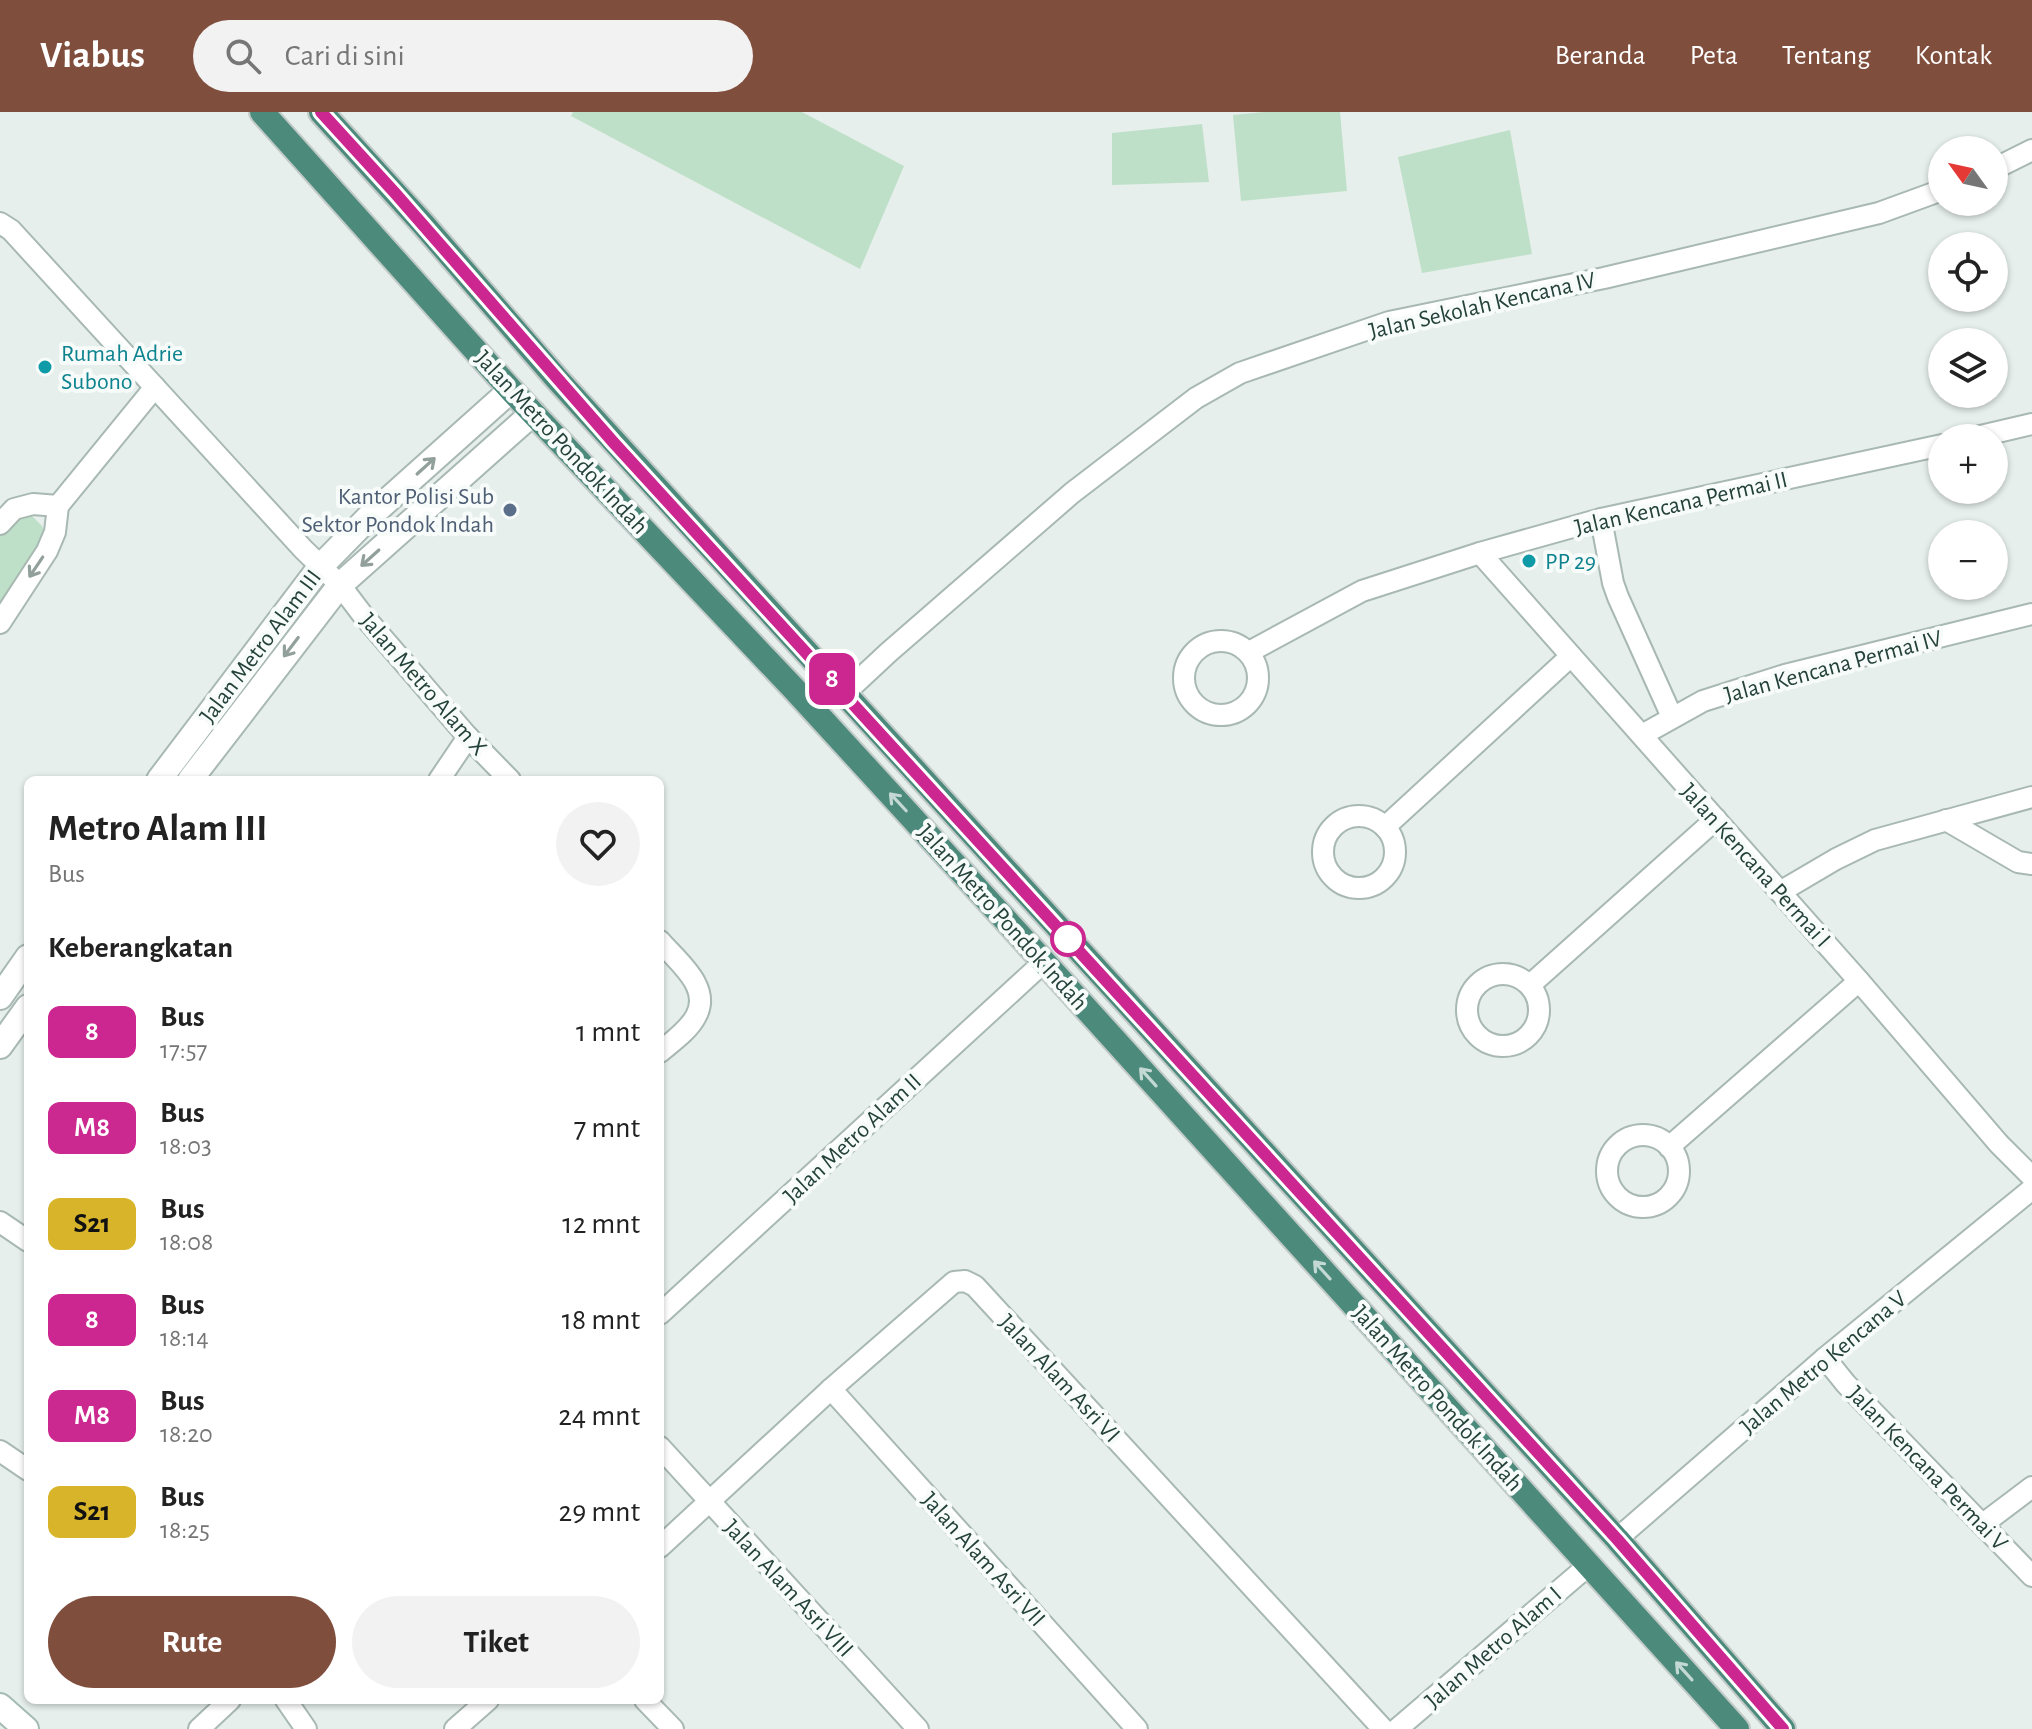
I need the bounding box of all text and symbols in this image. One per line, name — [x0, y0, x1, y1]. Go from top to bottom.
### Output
search box — [193, 20, 753, 92]
icon: search — [221, 34, 265, 78]
text: Viabus — [40, 37, 145, 75]
text: Cari di sini — [285, 41, 405, 71]
text: Beranda — [1555, 42, 1646, 70]
text: Peta — [1690, 42, 1738, 70]
text: Tentang — [1782, 42, 1871, 70]
text: Kontak — [1915, 42, 1992, 70]
north arrow — [1928, 136, 2008, 216]
map controls — [1928, 136, 2008, 600]
button: locate — [1928, 232, 2008, 312]
street label: Jalan Sekolah Kencana IV — [1367, 268, 1598, 344]
button: layers — [1928, 328, 2008, 408]
place label: Rumah Adrie Subono — [61, 342, 183, 394]
street label: Jalan Metro Pondok Indah — [470, 346, 652, 539]
marker: Rumah Adrie Subono — [36, 358, 54, 376]
button: + — [1928, 424, 2008, 504]
one-way arrow — [416, 457, 436, 475]
street label: Jalan Kencana Permai II — [1572, 468, 1790, 540]
place label: Kantor Polisi Sub Sektor Pondok Indah — [301, 485, 494, 537]
marker: Kantor Polisi Sub Sektor Pondok Indah — [501, 501, 519, 519]
button: − — [1928, 520, 2008, 600]
one-way arrow — [361, 549, 381, 567]
place label: PP 29 — [1545, 550, 1596, 574]
marker: PP 29 — [1520, 552, 1538, 570]
one-way arrow — [28, 555, 44, 578]
street label: Jalan Metro Alam III — [196, 566, 326, 728]
street label: Jalan Metro Alam X — [355, 609, 491, 760]
street label: Jalan Kencana Permai IV — [1722, 626, 1945, 708]
one-way arrow — [283, 635, 300, 657]
line badge: 8 — [806, 653, 858, 705]
text: 8 — [825, 665, 839, 693]
street label: Jalan Kencana Permai I — [1676, 779, 1835, 952]
one-way arrow — [889, 793, 907, 813]
button: heart — [556, 802, 640, 886]
text: Metro Alam III — [48, 810, 267, 848]
street label: Jalan Metro Pondok Indah — [913, 820, 1092, 1015]
text: Bus — [48, 861, 85, 887]
unlabelled marker — [1051, 922, 1085, 956]
text: Keberangkatan — [48, 933, 233, 963]
text: Bus — [160, 1002, 205, 1032]
text: 1 mnt — [576, 1017, 640, 1047]
text: 8 — [85, 1018, 99, 1046]
text: 17:57 — [160, 1037, 207, 1063]
one-way arrow — [1140, 1068, 1158, 1088]
street label: Jalan Metro Alam II — [779, 1069, 926, 1208]
text: Bus — [160, 1098, 205, 1128]
text: 7 mnt — [574, 1113, 640, 1143]
text: M8 — [74, 1114, 110, 1142]
text: 18:03 — [160, 1133, 212, 1159]
text: Bus — [160, 1194, 205, 1224]
text: 12 mnt — [562, 1209, 640, 1239]
text: S21 — [73, 1210, 111, 1238]
text: 18:08 — [160, 1229, 213, 1255]
one-way arrow — [1314, 1261, 1332, 1281]
street label: Jalan Metro Kencana V — [1736, 1286, 1912, 1439]
text: Bus — [160, 1290, 205, 1320]
street label: Jalan Metro Pondok Indah — [1348, 1301, 1527, 1496]
text: 18 mnt — [562, 1305, 640, 1335]
text: 8 — [85, 1306, 99, 1334]
street label: Jalan Alam Asri VI — [994, 1310, 1124, 1447]
text: 18:14 — [160, 1325, 209, 1351]
street label: Jalan Kencana Permai V — [1843, 1382, 2012, 1556]
text: Bus — [160, 1386, 205, 1416]
text: 24 mnt — [558, 1401, 640, 1431]
text: M8 — [74, 1402, 110, 1430]
text: 18:20 — [160, 1421, 213, 1447]
text: Bus — [160, 1482, 205, 1512]
street label: Jalan Alam Asri VII — [917, 1488, 1050, 1631]
text: 29 mnt — [559, 1497, 640, 1527]
text: S21 — [73, 1498, 111, 1526]
street label: Jalan Alam Asri VIII — [719, 1515, 858, 1662]
text: 18:25 — [160, 1517, 210, 1543]
street label: Jalan Metro Alam I — [1421, 1582, 1566, 1713]
button: Rute — [48, 1596, 336, 1688]
button: Tiket — [352, 1596, 640, 1688]
one-way arrow — [1675, 1661, 1694, 1681]

